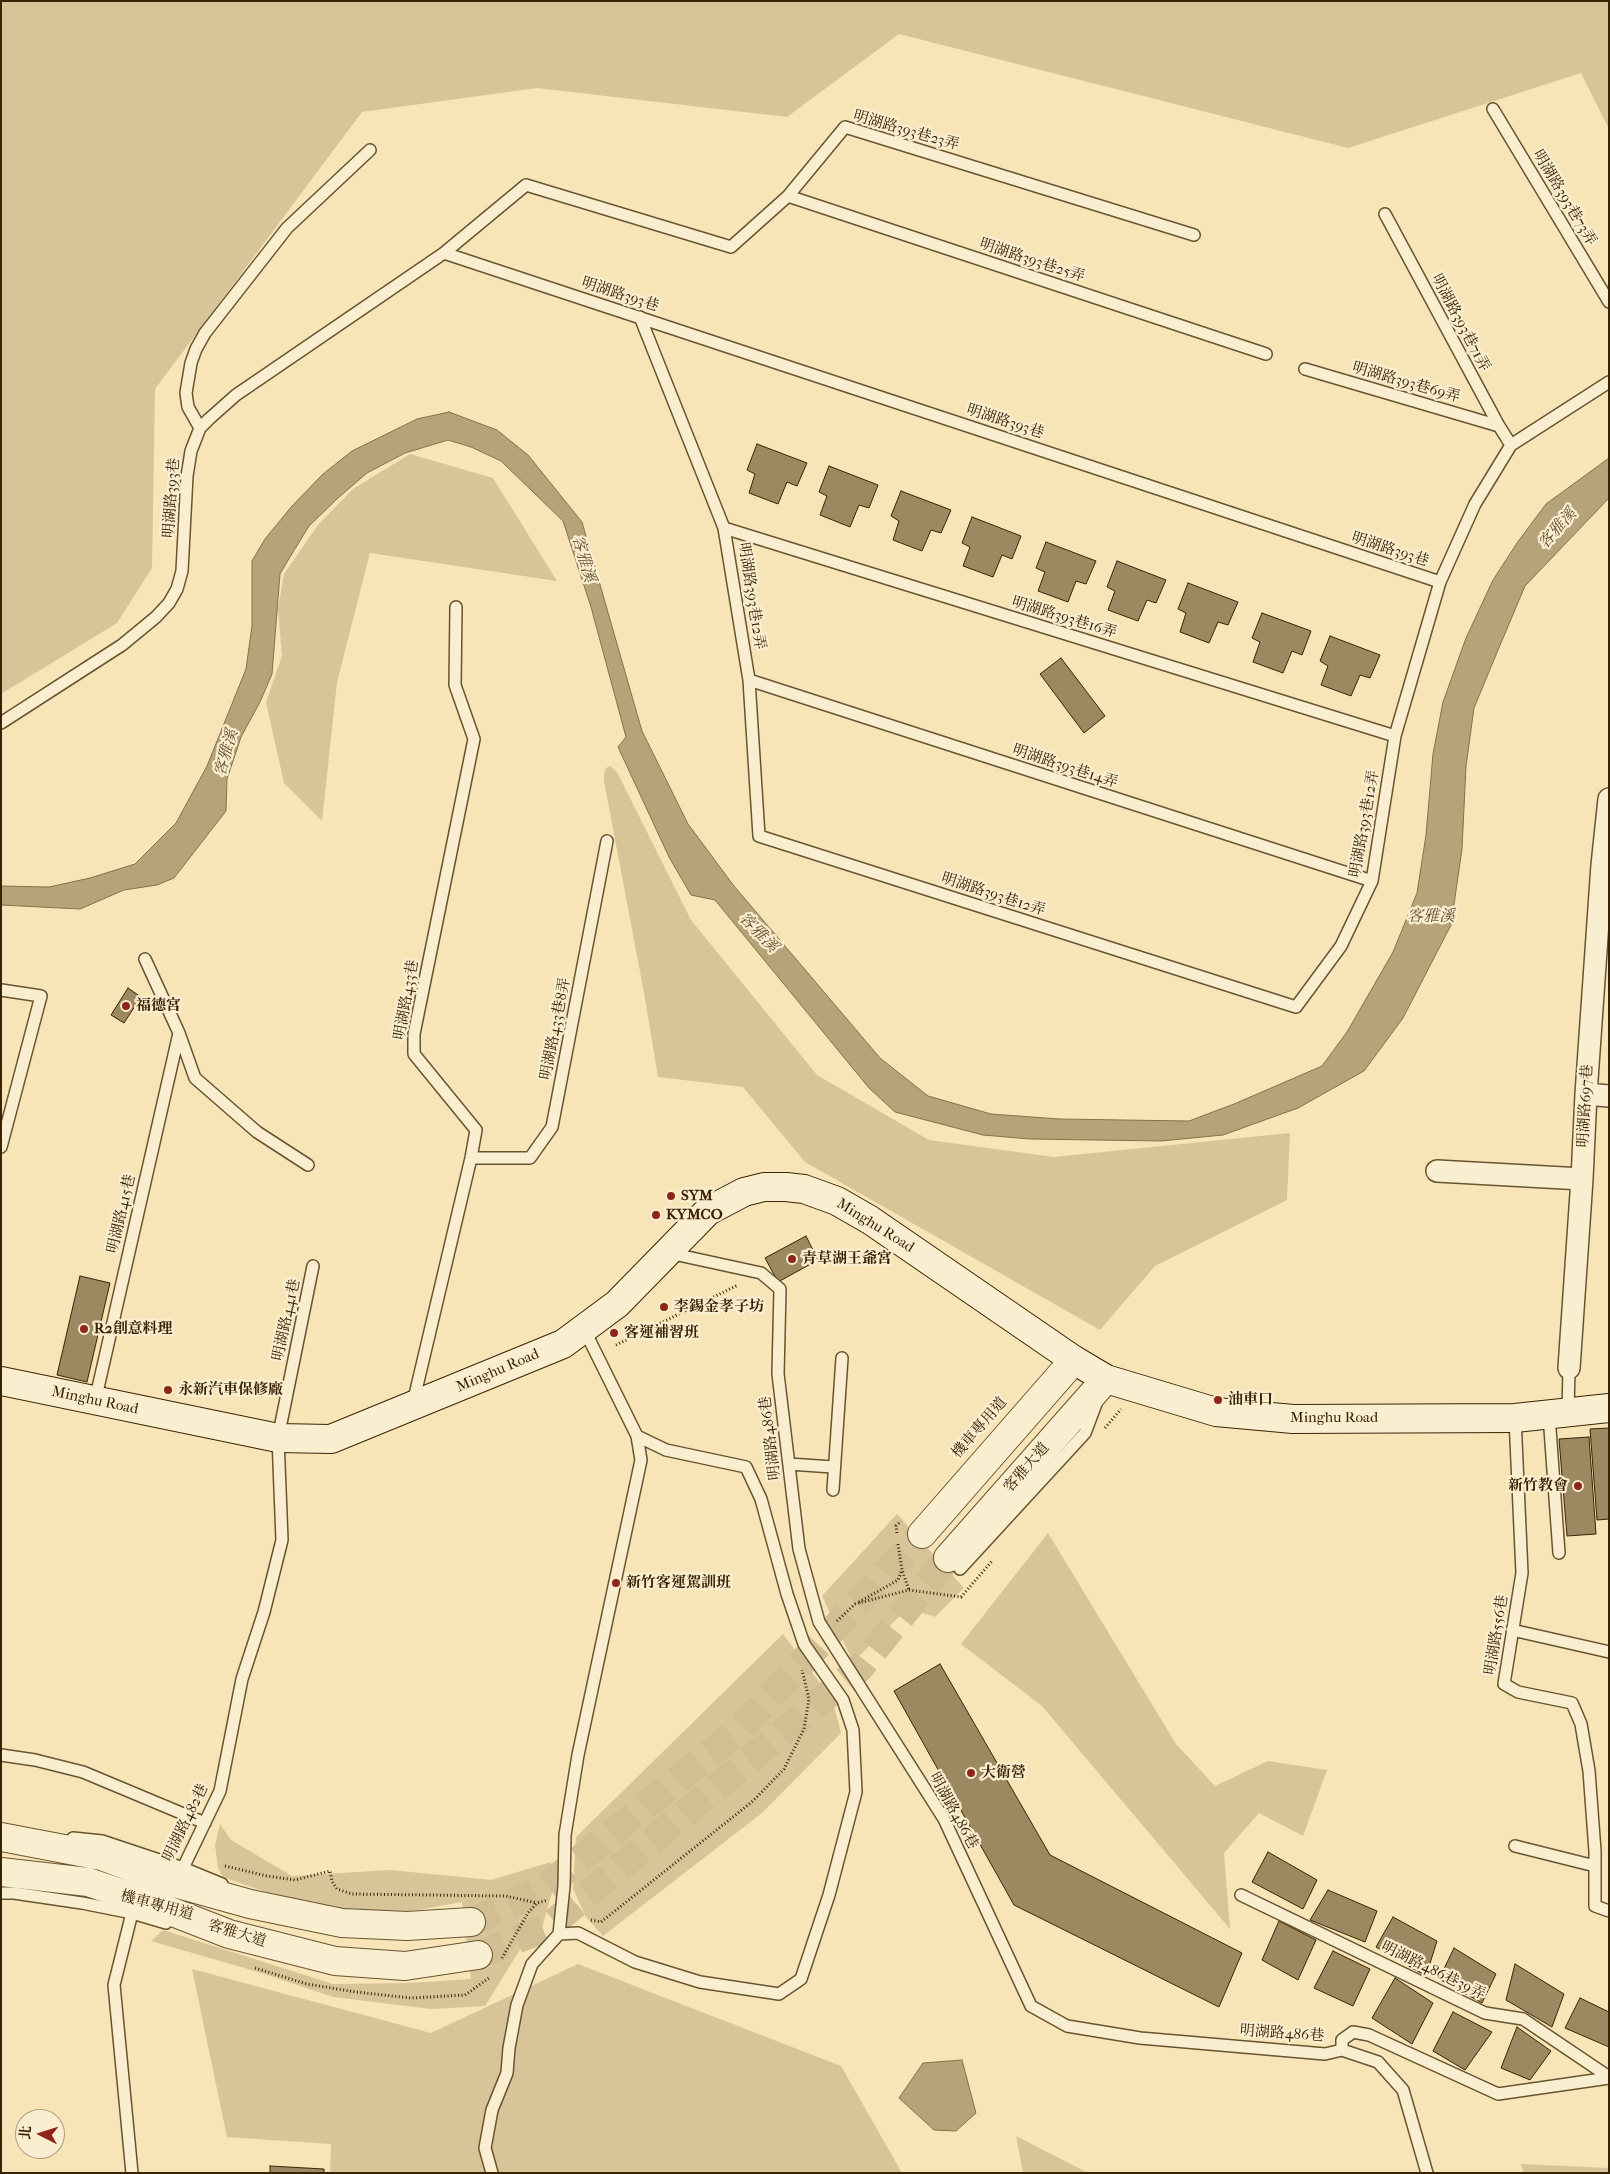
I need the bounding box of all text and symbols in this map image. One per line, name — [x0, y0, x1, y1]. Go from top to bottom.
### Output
street label: 明湖路393巷23弄 — [851, 107, 961, 155]
street label: 明湖路393巷73弄 — [1528, 147, 1600, 249]
street label: 明湖路393巷25弄 — [977, 236, 1087, 286]
street label: 明湖路393巷71弄 — [1427, 271, 1493, 375]
street label: 明湖路393巷 — [579, 274, 661, 316]
street label: 明湖路393巷69弄 — [1350, 359, 1462, 407]
street label: 明湖路393巷 — [964, 401, 1046, 443]
street label: 明湖路393巷 — [160, 457, 184, 539]
water label: 客雅溪 — [1535, 505, 1581, 553]
street label: 明湖路393巷 — [1349, 529, 1431, 571]
water label: 客雅溪 — [567, 533, 599, 585]
street label: 明湖路393巷12弄 — [734, 541, 768, 651]
street label: 明湖路393巷16弄 — [1009, 594, 1119, 642]
water label: 客雅溪 — [211, 727, 243, 779]
street label: 明湖路393巷14弄 — [1010, 742, 1120, 792]
street label: 明湖路393巷12弄 — [1347, 769, 1383, 879]
street label: 明湖路393巷12弄 — [939, 870, 1047, 920]
water label: 客雅溪 — [1407, 907, 1455, 927]
water label: 客雅溪 — [734, 909, 782, 957]
street label: 明湖路433巷 — [391, 958, 423, 1042]
street label: 明湖路433巷8弄 — [537, 976, 575, 1082]
place label: 福德宮 — [136, 997, 181, 1015]
marker: 福德宮 — [120, 1000, 132, 1012]
street label: 明湖路697巷 — [1575, 1064, 1597, 1148]
street label: 明湖路415巷 — [104, 1173, 140, 1255]
place label: SYM — [681, 1187, 713, 1205]
marker: SYM — [665, 1190, 677, 1202]
street label: Minghu Road — [833, 1195, 917, 1257]
place label: KYMCO — [666, 1206, 723, 1224]
marker: KYMCO — [650, 1209, 662, 1221]
place label: 青草湖王爺宮 — [802, 1250, 892, 1268]
marker: 青草湖王爺宮 — [786, 1253, 798, 1265]
street label: 明湖路441巷 — [270, 1277, 304, 1363]
place label: 李錫金孝子坊 — [674, 1298, 764, 1316]
marker: 李錫金孝子坊 — [658, 1301, 670, 1313]
place label: R2創意料理 — [94, 1320, 173, 1338]
marker: R2創意料理 — [78, 1323, 90, 1335]
place label: 客運補習班 — [624, 1324, 699, 1342]
marker: 客運補習班 — [608, 1327, 620, 1339]
street label: Minghu Road — [454, 1345, 542, 1397]
place label: 永新汽車保修廠 — [178, 1381, 283, 1399]
street label: Minghu Road — [50, 1383, 140, 1419]
marker: 永新汽車保修廠 — [162, 1384, 174, 1396]
place label: 油車口 — [1228, 1391, 1273, 1409]
street label: 機車專用道 — [949, 1394, 1011, 1462]
marker: 油車口 — [1212, 1394, 1224, 1406]
street label: 明湖路486巷 — [757, 1395, 785, 1481]
street label: Minghu Road — [1290, 1409, 1378, 1427]
street label: 客雅大道 — [1001, 1439, 1053, 1497]
place label: 新竹教會 — [1508, 1477, 1568, 1495]
marker: 新竹教會 — [1572, 1480, 1584, 1492]
place label: 新竹客運駕訓班 — [626, 1574, 731, 1592]
marker: 新竹客運駕訓班 — [610, 1577, 622, 1589]
street label: 明湖路556巷 — [1482, 1594, 1512, 1676]
place label: 大衛營 — [981, 1764, 1026, 1782]
marker: 大衛營 — [965, 1767, 977, 1779]
street label: 明湖路486巷 — [925, 1770, 981, 1852]
street label: 明湖路482巷 — [159, 1781, 213, 1865]
street label: 機車專用道 — [118, 1888, 196, 1924]
street label: 客雅大道 — [206, 1917, 268, 1951]
street label: 明湖路486巷39弄 — [1378, 1938, 1488, 2004]
street label: 明湖路486巷 — [1239, 2022, 1325, 2046]
north arrow — [15, 2109, 65, 2159]
text: 北 — [16, 2125, 35, 2140]

